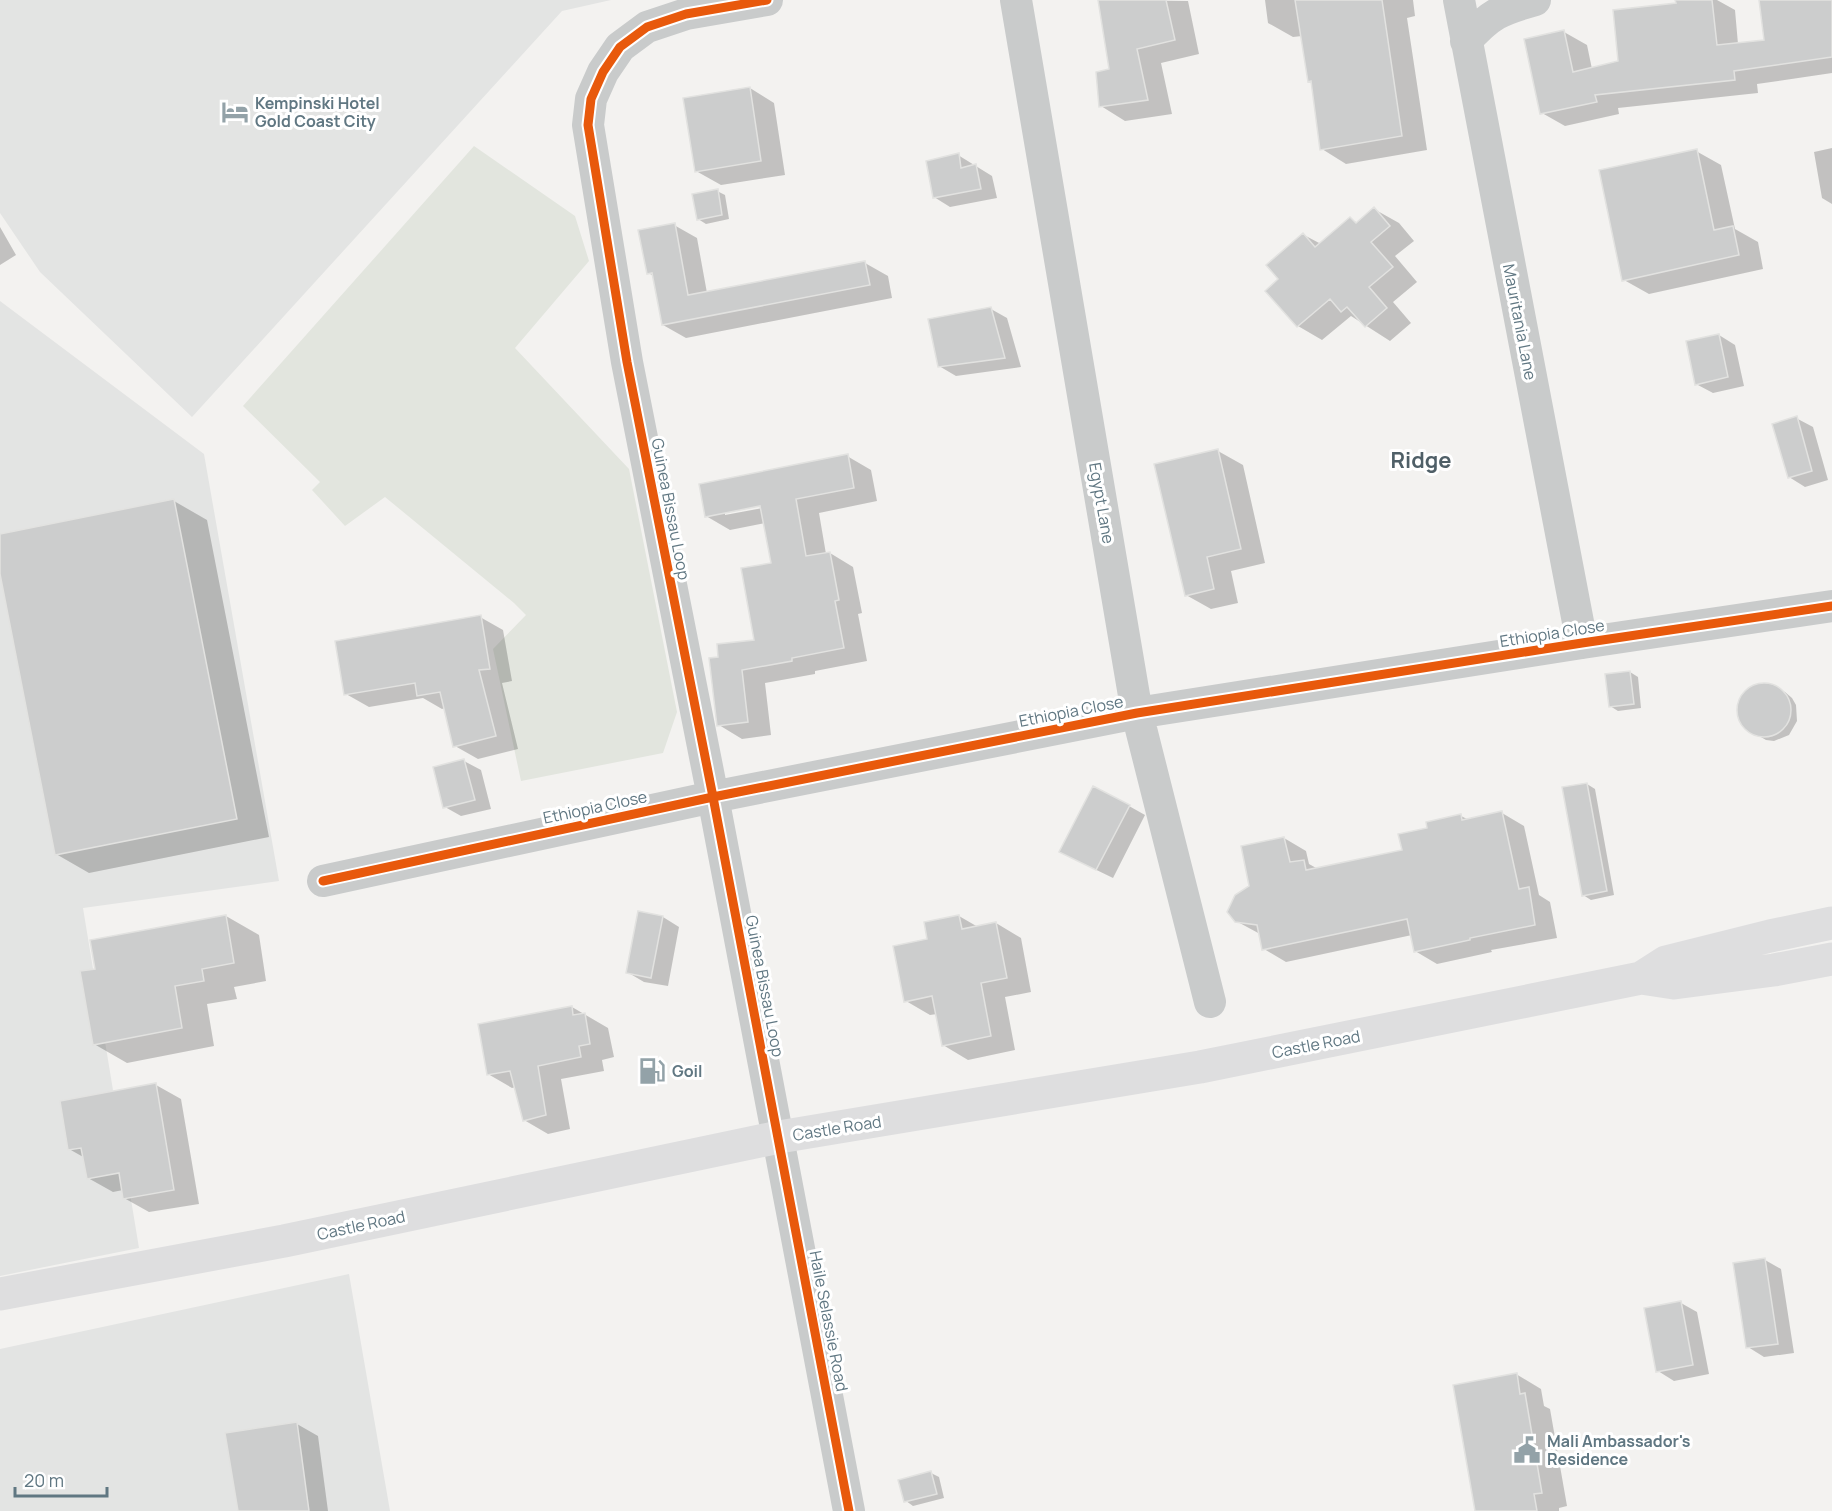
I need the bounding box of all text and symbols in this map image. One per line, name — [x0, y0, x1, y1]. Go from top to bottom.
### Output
place label: Kempinski Hotel Gold Coast City — [255, 92, 380, 132]
hotel icon: Kempinski Hotel Gold Coast City — [220, 97, 250, 127]
street label: Mauritania Lane — [1498, 262, 1542, 382]
street label: Guinea Bissau Loop — [646, 436, 696, 582]
district label: Ridge — [1390, 445, 1452, 475]
street label: Egypt Lane — [1084, 461, 1120, 545]
street label: Ethiopia Close — [1498, 614, 1606, 652]
street label: Ethiopia Close — [1017, 690, 1125, 732]
street label: Ethiopia Close — [541, 785, 649, 829]
street label: Guinea Bissau Loop — [740, 913, 790, 1059]
street label: Castle Road — [1270, 1025, 1362, 1063]
fuel station icon: Goil — [637, 1056, 667, 1086]
place label: Goil — [672, 1060, 703, 1082]
street label: Castle Road — [791, 1110, 883, 1146]
street label: Castle Road — [315, 1205, 407, 1245]
street label: Haile Selassie Road — [805, 1249, 853, 1393]
place label: Mali Ambassador's Residence — [1547, 1430, 1691, 1470]
public building icon: Mali Ambassador's Residence — [1512, 1435, 1542, 1465]
scale bar — [15, 1460, 106, 1498]
text: 20 m — [24, 1468, 64, 1492]

